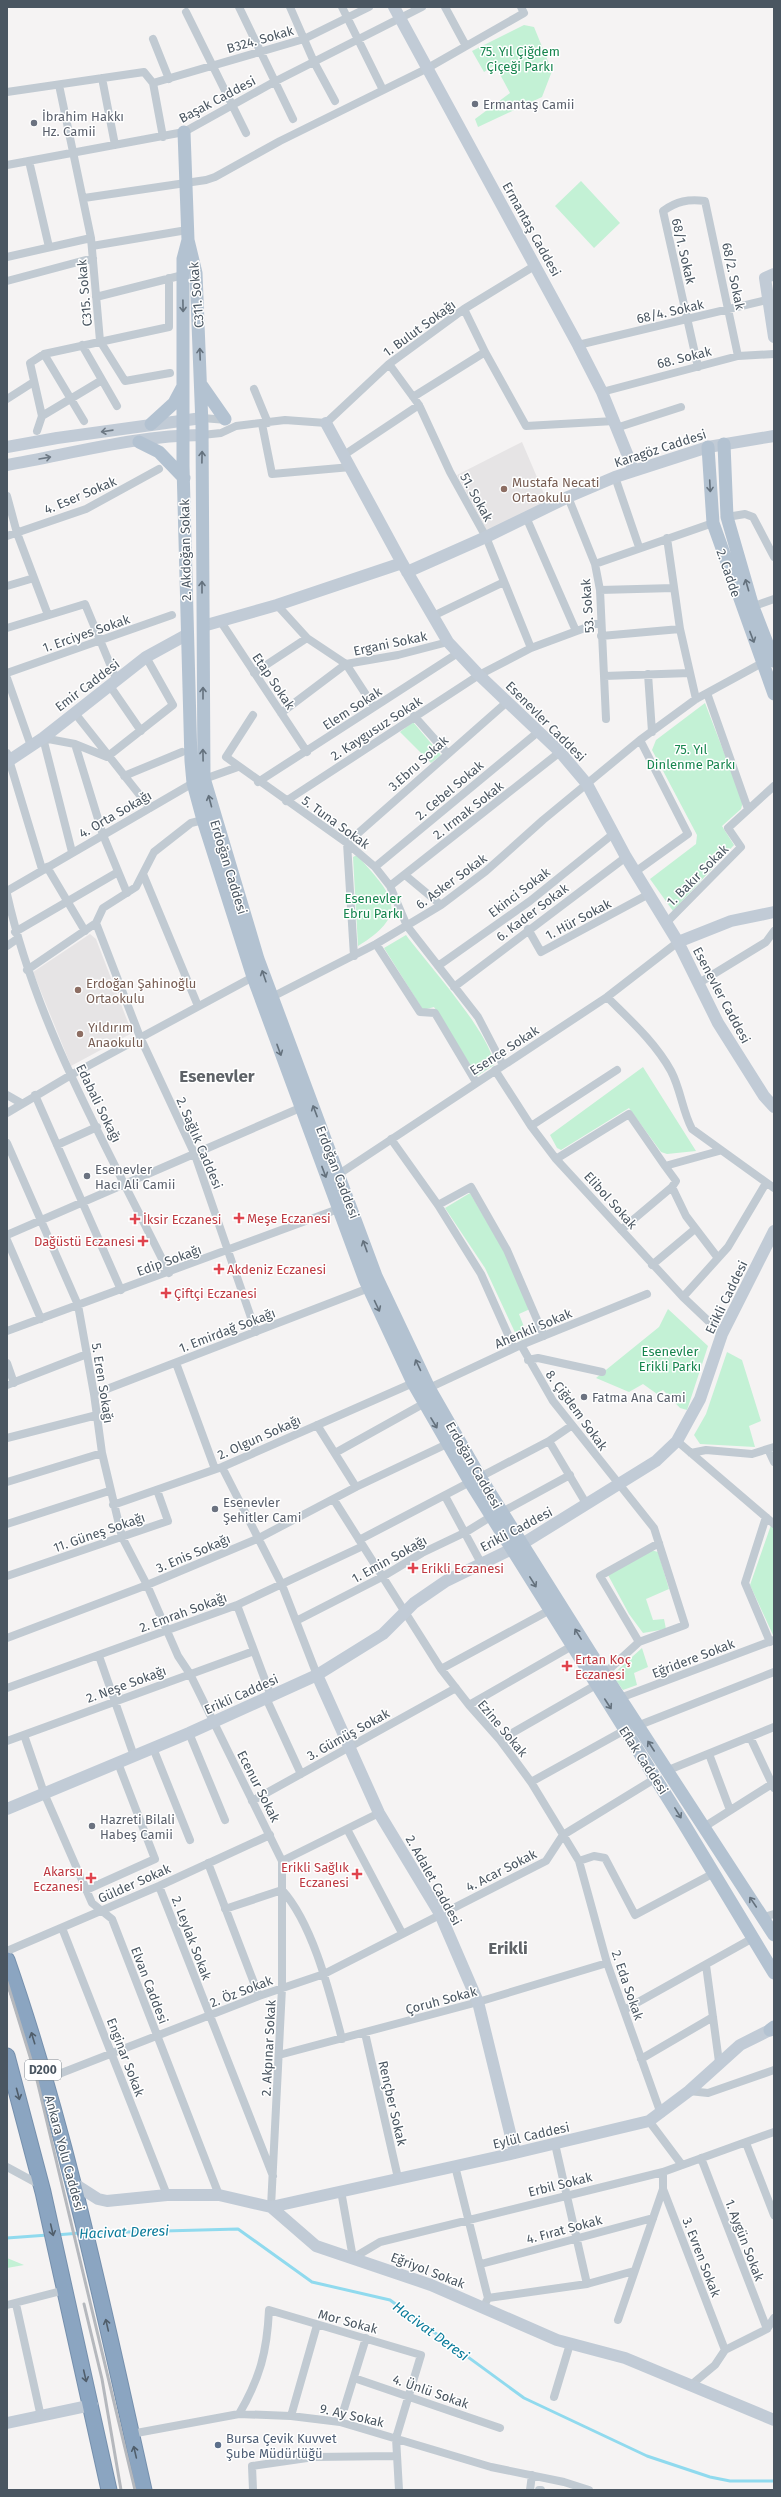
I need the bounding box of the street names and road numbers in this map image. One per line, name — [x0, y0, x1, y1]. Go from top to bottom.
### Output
street label: B324. Sokak — [225, 23, 296, 56]
street label: Başak Caddesi — [176, 73, 258, 126]
street label: Ermantaş Caddesi — [499, 180, 564, 279]
street label: 68/1. Sokak — [669, 217, 698, 286]
street label: 68/2. Sokak — [719, 241, 748, 311]
street label: C315. Sokak — [74, 259, 95, 327]
street label: C311. Sokak — [186, 261, 207, 328]
street label: 68/4. Sokak — [635, 296, 706, 327]
street label: 1. Bulut Sokağı — [380, 297, 458, 360]
street label: 68. Sokak — [655, 343, 713, 371]
street label: Karagöz Caddesi — [612, 427, 708, 470]
street label: 51. Sokak — [457, 470, 496, 524]
street label: 4. Eser Sokak — [42, 473, 119, 517]
street label: 2. Akdoğan Sokak — [177, 499, 194, 601]
street label: 2. Cadde — [713, 547, 744, 599]
street label: 53. Sokak — [578, 578, 597, 634]
street label: 1. Erciyes Sokak — [41, 611, 132, 655]
street label: Ergani Sokak — [352, 628, 429, 659]
street label: Etap Sokak — [249, 650, 298, 712]
street label: Emir Caddesi — [52, 656, 122, 714]
street label: Esenevler Caddesi — [503, 678, 589, 764]
street label: Elem Sokak — [320, 684, 385, 733]
street label: 2. Kaygusuz Sokak — [328, 693, 425, 763]
street label: 3.Ebru Sokak — [385, 732, 452, 794]
street label: 2. Cebel Sokak — [412, 757, 487, 823]
street label: 2. Irmak Sokak — [430, 778, 507, 842]
street label: 4. Orta Sokağı — [76, 788, 154, 841]
street label: 5. Tuna Sokak — [299, 793, 373, 852]
street label: Erdoğan Caddesi — [207, 818, 250, 916]
street label: 1. Bakır Sokak — [663, 841, 731, 909]
street label: 6. Asker Sokak — [413, 850, 490, 912]
street label: Ekinci Sokak — [486, 864, 553, 920]
street label: 6. Kader Sokak — [493, 880, 572, 944]
street label: 1. Hür Sokak — [543, 896, 614, 943]
street label: Esenevler Caddesi — [690, 944, 753, 1046]
street label: Esence Sokak — [467, 1022, 542, 1078]
street label: Edabali Sokağı — [73, 1062, 124, 1145]
street label: 2. Sağlık Caddesi — [173, 1095, 226, 1191]
street label: Erdoğan Caddesi — [313, 1124, 362, 1221]
street label: Elibol Sokak — [581, 1169, 640, 1232]
street label: Edip Sokağı — [135, 1242, 204, 1279]
street label: Erikli Caddesi — [702, 1258, 751, 1336]
street label: 1. Emirdağ Sokağı — [177, 1305, 277, 1356]
street label: Ahenkli Sokak — [492, 1305, 574, 1351]
street label: 5. Eren Sokağı — [89, 1342, 116, 1424]
street label: 8. Çiğdem Sokak — [542, 1367, 611, 1454]
street label: 2. Olgun Sokağı — [215, 1412, 303, 1463]
street label: Erdoğan Caddesi — [443, 1419, 505, 1511]
street label: Erikli Caddesi — [478, 1504, 555, 1555]
street label: 11. Güneş Sokağı — [51, 1510, 147, 1555]
street label: 3. Enis Sokağı — [154, 1531, 233, 1576]
street label: 1. Emin Sokağı — [349, 1533, 429, 1586]
street label: 2. Emrah Sokağı — [137, 1590, 229, 1635]
street label: Eğridere Sokak — [650, 1636, 737, 1681]
street label: 2. Neşe Sokağı — [84, 1663, 168, 1706]
street label: Erikli Caddesi — [202, 1671, 281, 1718]
street label: Ezine Sokak — [475, 1697, 531, 1760]
street label: 3. Gümüş Sokak — [304, 1705, 392, 1763]
street label: Eflak Caddesi — [616, 1723, 671, 1797]
street label: Ecenur Sokak — [234, 1748, 283, 1825]
street label: 2. Adalet Caddesi — [403, 1833, 465, 1928]
street label: 4. Acar Sokak — [463, 1846, 539, 1895]
street label: Gülder Sokak — [96, 1861, 173, 1906]
street label: 2. Leylak Sokak — [169, 1894, 214, 1982]
street label: Elvan Caddesi — [128, 1944, 171, 2026]
street label: 2. Eda Sokak — [609, 1948, 647, 2022]
street label: 2. Öz Sokak — [207, 1972, 275, 2010]
street label: Çoruh Sokak — [404, 1984, 479, 2017]
street label: 2. Akpınar Sokak — [258, 1999, 279, 2097]
street label: Enginar Sokak — [104, 2016, 148, 2099]
street label: Rençber Sokak — [375, 2059, 410, 2147]
road number: D200 — [25, 2060, 61, 2080]
street label: Ankara Yolu Caddesi — [42, 2094, 87, 2213]
street label: Eylül Caddesi — [491, 2119, 571, 2152]
street label: Erbil Sokak — [527, 2169, 594, 2200]
street label: 1. Aygün Sokak — [722, 2197, 767, 2283]
street label: 4. Fırat Sokak — [525, 2212, 604, 2247]
street label: 3. Evren Sokak — [680, 2215, 724, 2299]
street label: Eğriyol Sokak — [389, 2249, 467, 2292]
street label: Mor Sokak — [316, 2306, 380, 2337]
street label: 4. Ünlü Sokak — [391, 2371, 471, 2412]
street label: 9. Ay Sokak — [318, 2401, 386, 2430]

